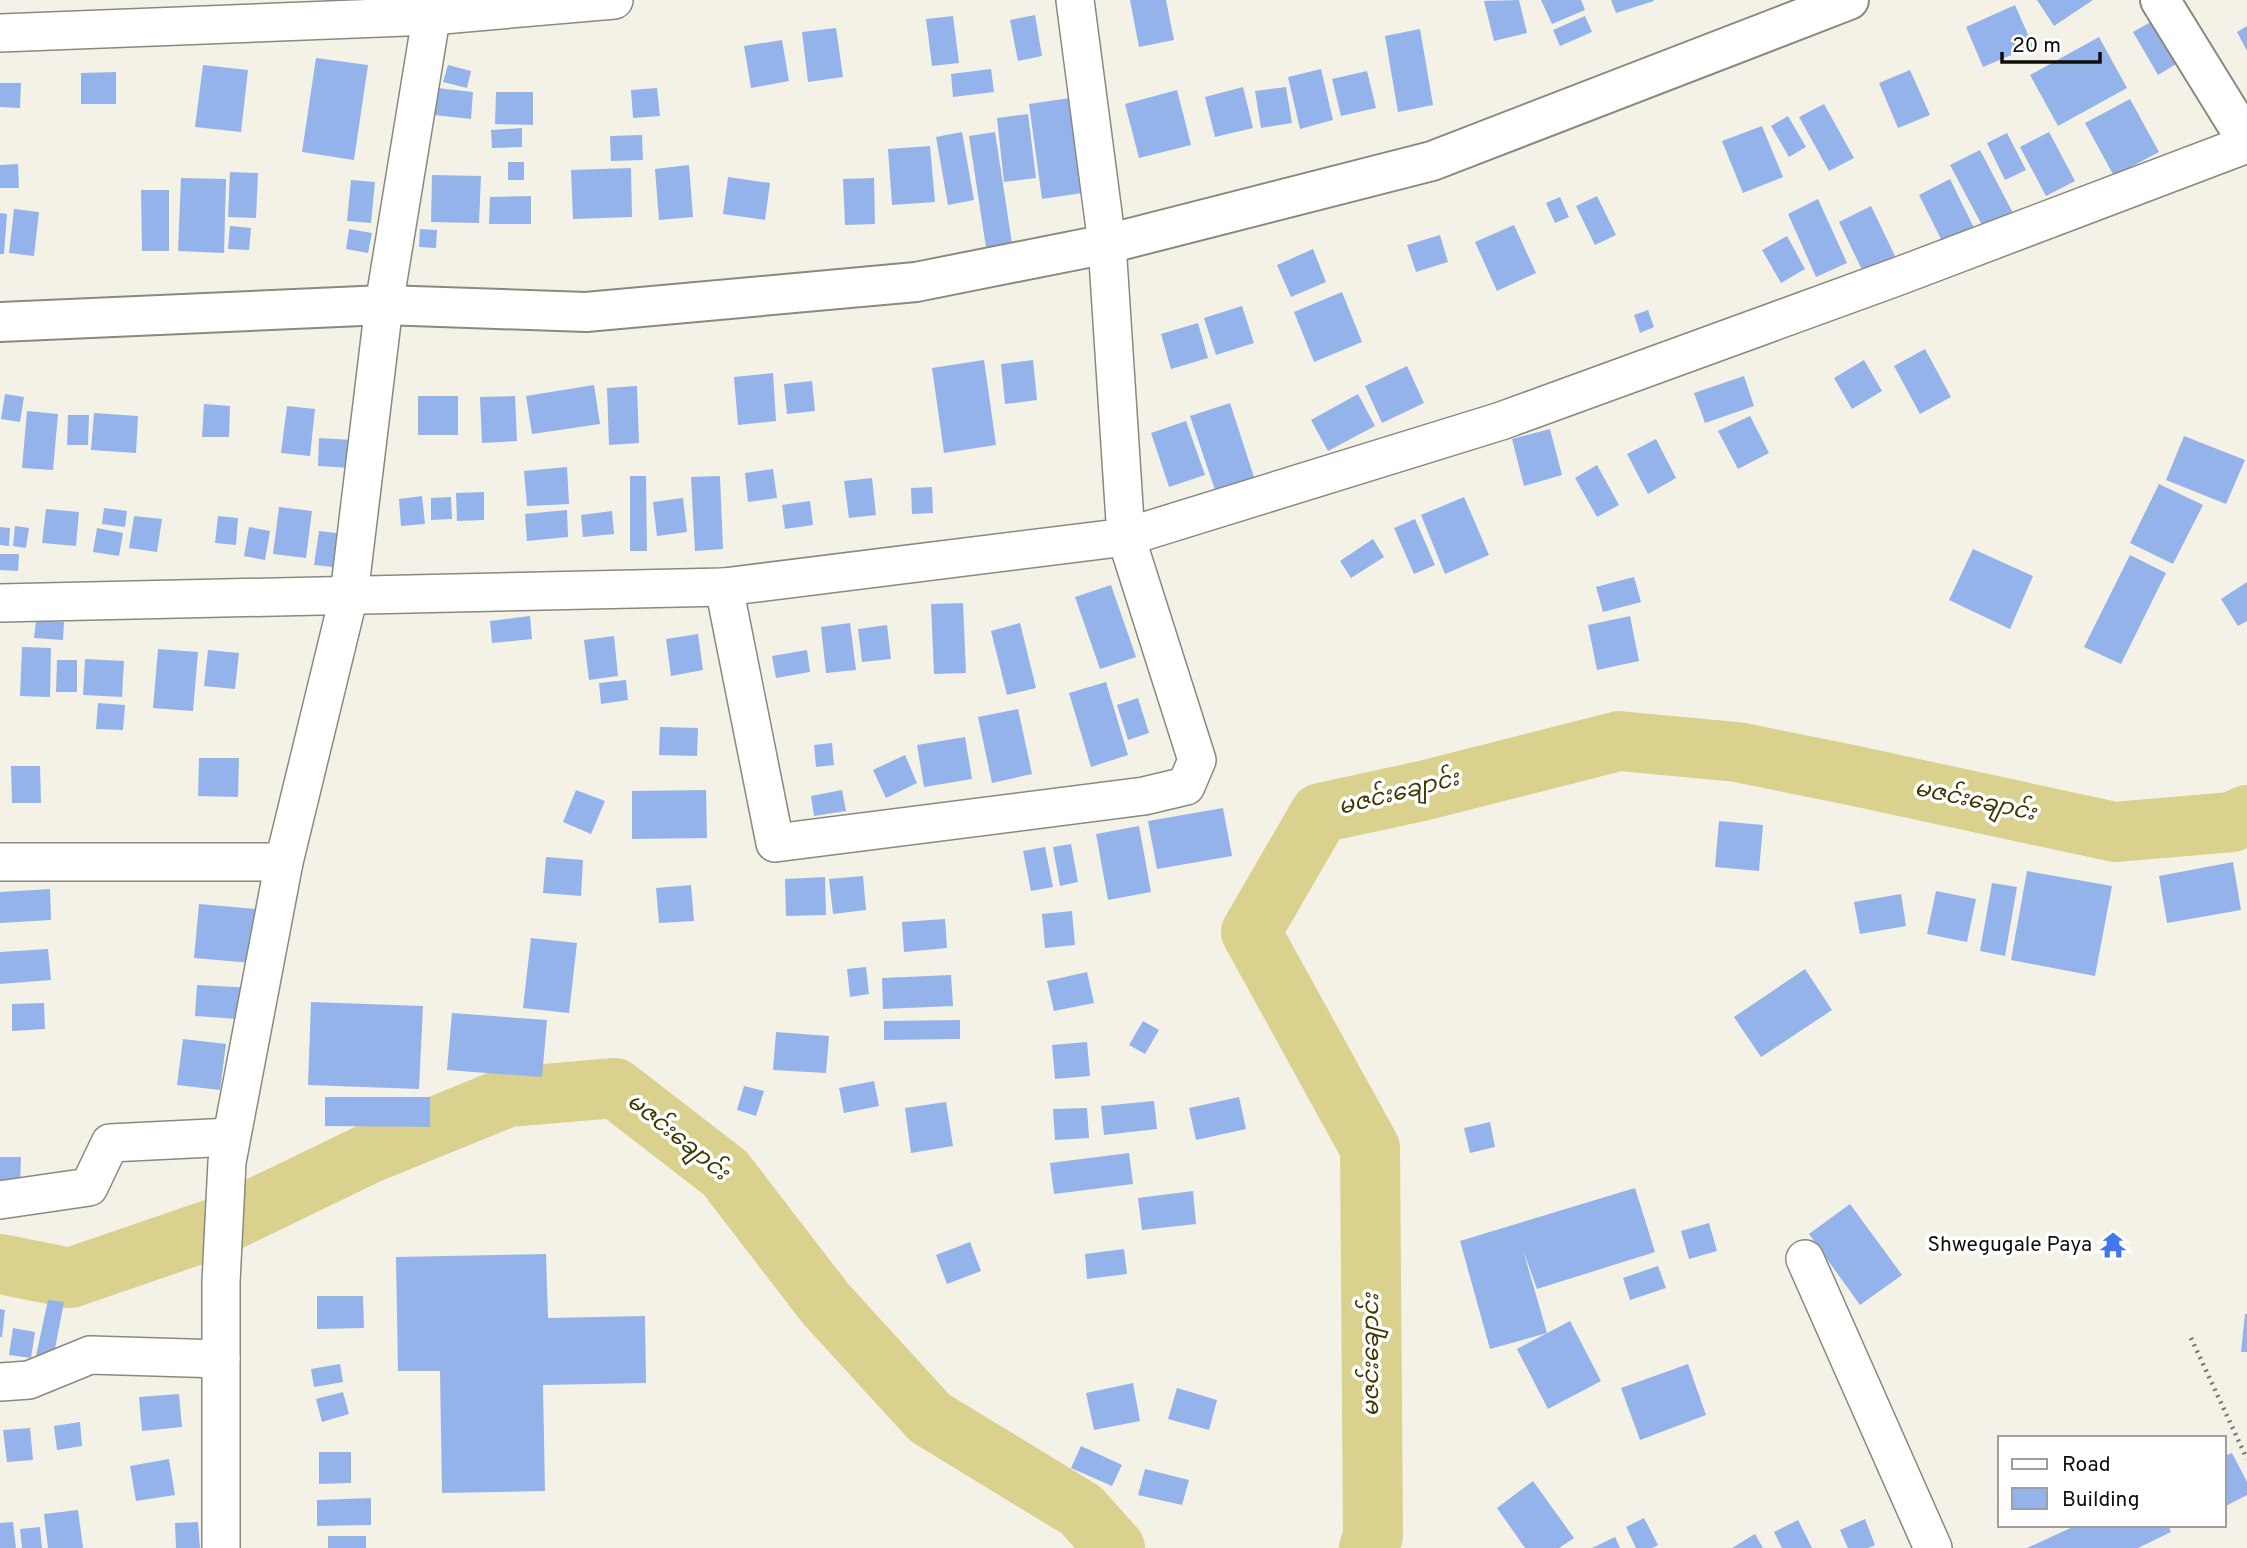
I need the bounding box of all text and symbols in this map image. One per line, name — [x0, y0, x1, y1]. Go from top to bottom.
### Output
scale bar — [2002, 21, 2100, 65]
text: 20 m — [2012, 33, 2061, 60]
water label: မဇင်းချောင်း — [1335, 761, 1465, 825]
water label: မဇင်းချောင်း — [1911, 771, 2041, 831]
water label: မဇင်းချောင်း — [619, 1085, 738, 1191]
temple icon: Shwegugale Paya — [2098, 1230, 2128, 1260]
place label: Shwegugale Paya — [1927, 1232, 2092, 1259]
water label: မဇင်းချောင်း — [1354, 1291, 1389, 1417]
legend — [1998, 1436, 2226, 1527]
text: Road — [2062, 1452, 2111, 1479]
text: Building — [2062, 1487, 2140, 1514]

